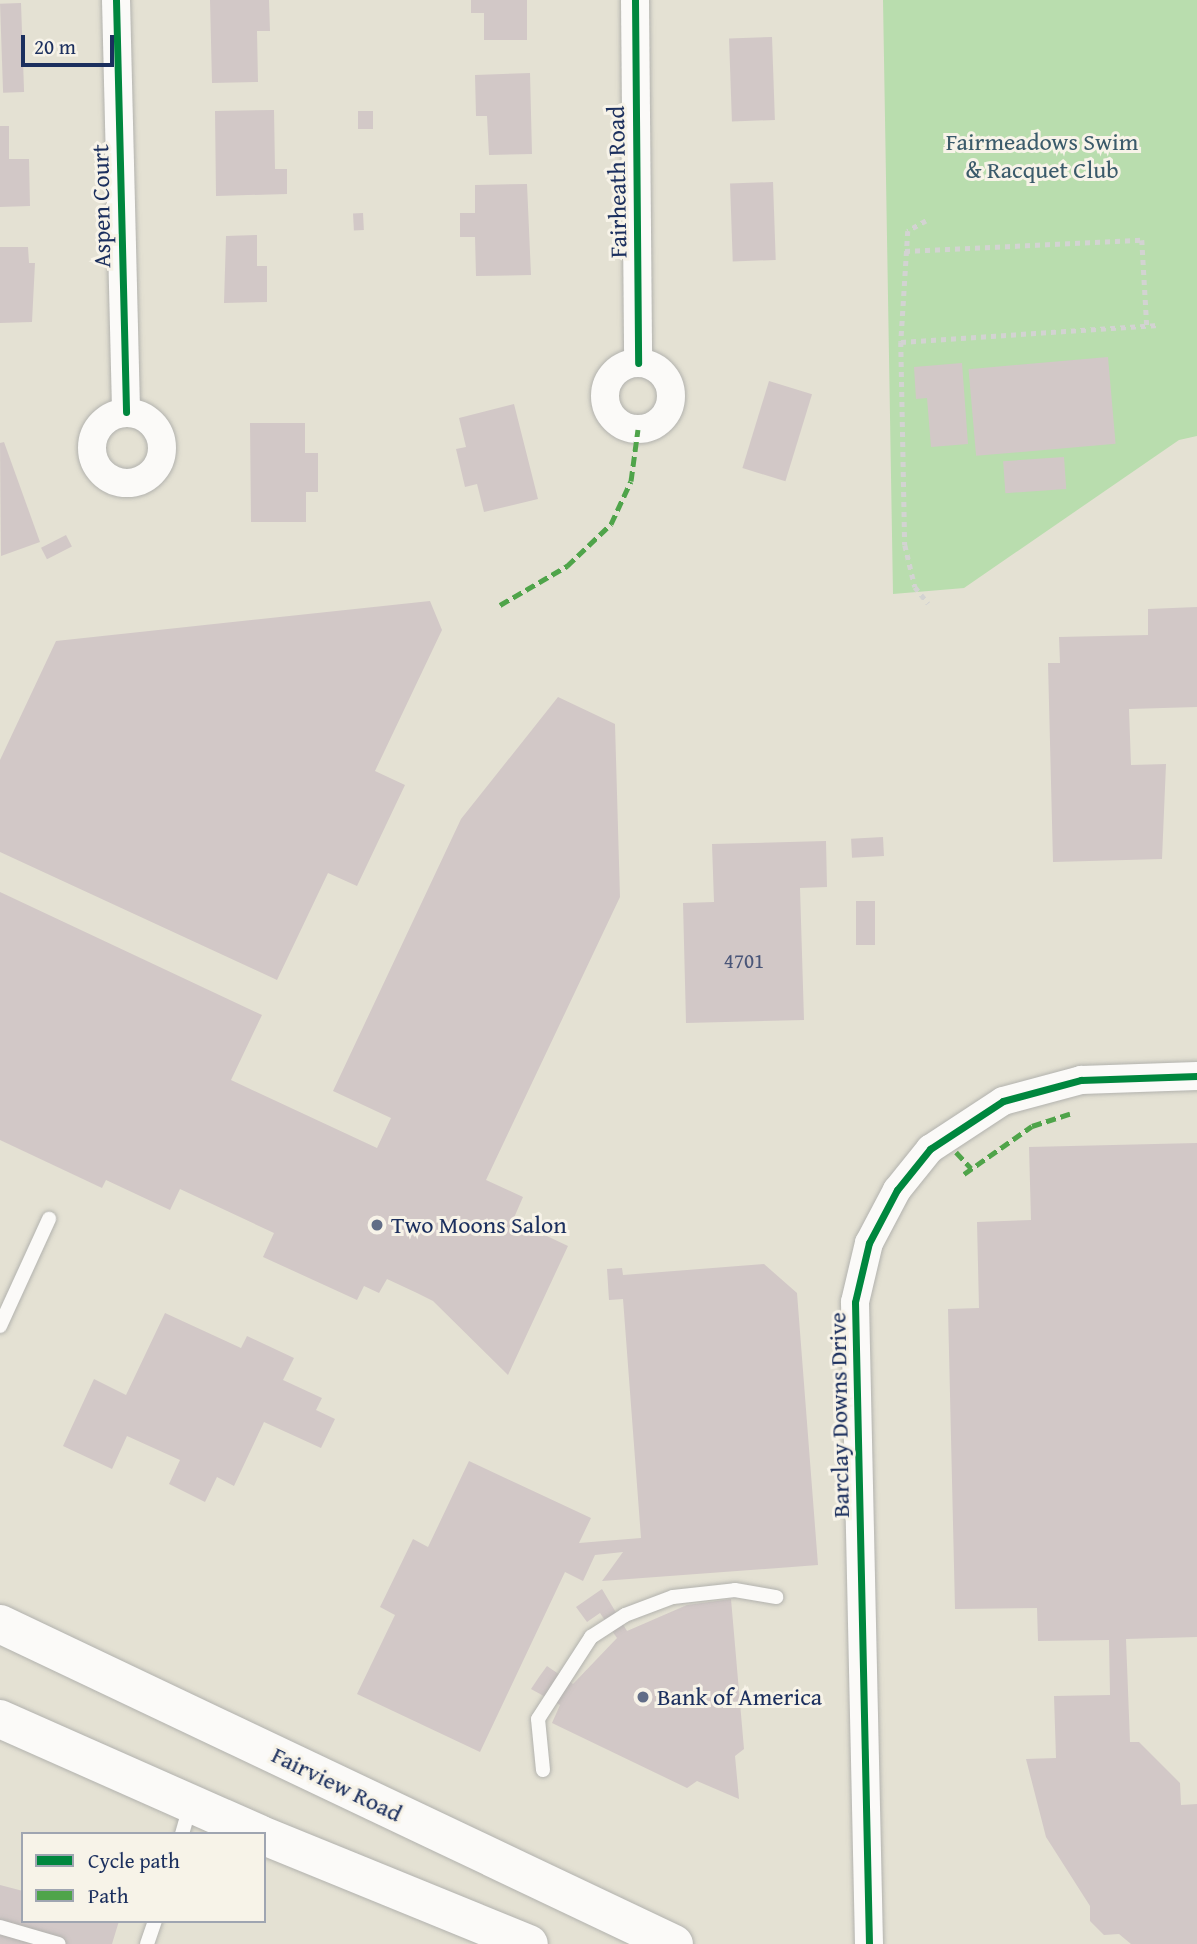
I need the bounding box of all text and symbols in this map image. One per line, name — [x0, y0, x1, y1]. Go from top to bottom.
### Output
scale bar — [24, 21, 117, 65]
text: 20 m — [34, 31, 76, 62]
street label: Fairheath Road — [601, 106, 633, 258]
park label: Fairmeadows Swim & Racquet Club — [946, 128, 1138, 184]
street label: Aspen Court — [86, 144, 116, 268]
house number: 4701 — [724, 948, 764, 974]
place label: Two Moons Salon — [391, 1211, 567, 1239]
marker: Two Moons Salon — [369, 1217, 385, 1233]
street label: Barclay Downs Drive — [823, 1312, 855, 1518]
place label: Bank of America — [657, 1683, 822, 1711]
marker: Bank of America — [635, 1689, 651, 1705]
street label: Fairview Road — [267, 1740, 407, 1828]
legend — [21, 1832, 266, 1923]
text: Cycle path — [88, 1845, 180, 1876]
text: Path — [88, 1880, 128, 1911]

